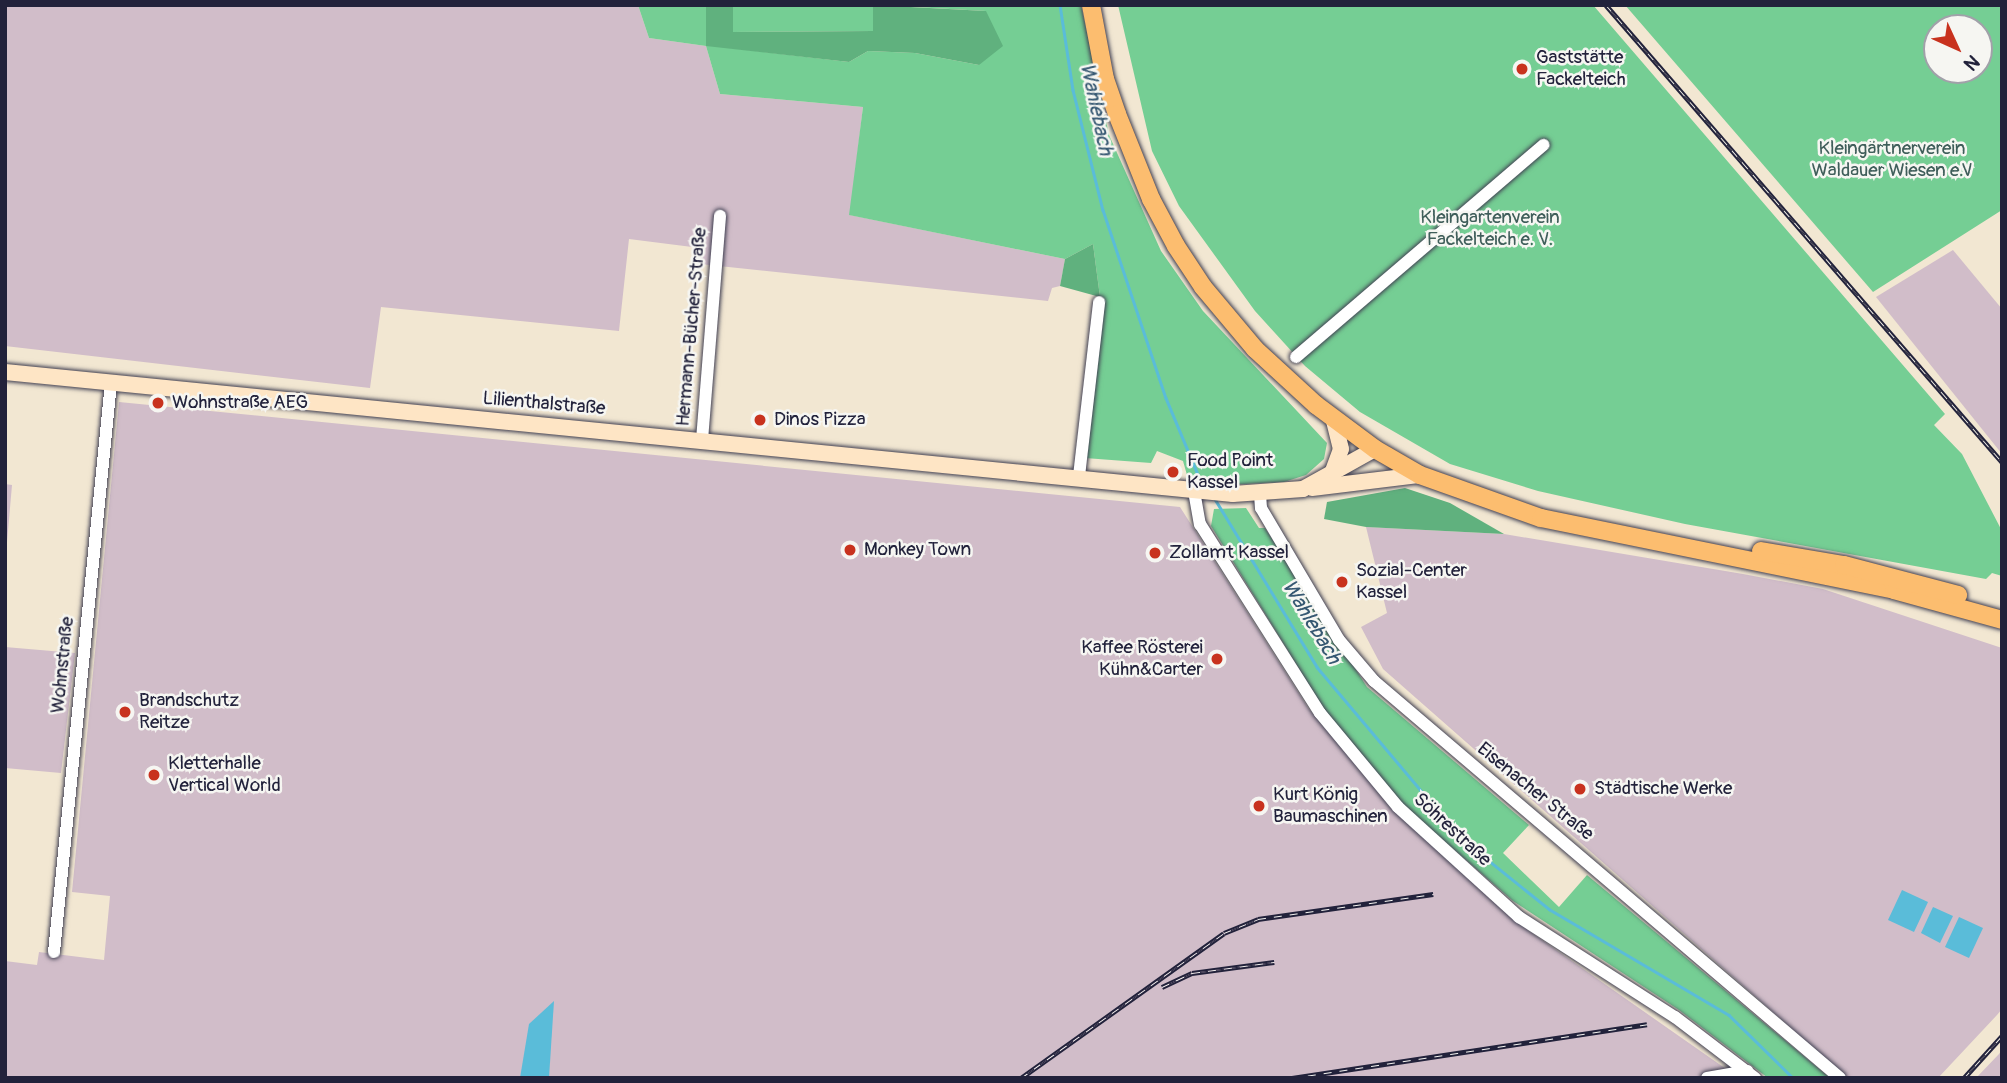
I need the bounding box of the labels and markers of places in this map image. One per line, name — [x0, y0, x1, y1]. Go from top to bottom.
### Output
place label: Gaststätte Fackelteich — [1536, 47, 1626, 91]
marker: Gaststätte Fackelteich — [1514, 61, 1530, 77]
place label: Wohnstraße AEG — [172, 392, 308, 414]
marker: Wohnstraße AEG — [150, 395, 166, 411]
place label: Dinos Pizza — [774, 409, 866, 431]
marker: Dinos Pizza — [752, 412, 768, 428]
place label: Food Point Kassel — [1187, 450, 1273, 494]
marker: Food Point Kassel — [1165, 464, 1181, 480]
place label: Monkey Town — [864, 539, 971, 561]
marker: Monkey Town — [842, 542, 858, 558]
place label: Zollamt Kassel — [1169, 542, 1289, 564]
marker: Zollamt Kassel — [1147, 545, 1163, 561]
place label: Sozial-Center Kassel — [1356, 560, 1467, 604]
marker: Sozial-Center Kassel — [1334, 574, 1350, 590]
place label: Kaffee Rösterei Kühn&Carter — [1081, 637, 1203, 681]
marker: Kaffee Rösterei Kühn&Carter — [1209, 651, 1225, 667]
place label: Brandschutz Reitze — [139, 690, 239, 734]
marker: Brandschutz Reitze — [117, 704, 133, 720]
place label: Kletterhalle Vertical World — [168, 753, 281, 797]
marker: Kletterhalle Vertical World — [146, 767, 162, 783]
place label: Städtische Werke — [1594, 778, 1732, 800]
marker: Städtische Werke — [1572, 781, 1588, 797]
place label: Kurt König Baumaschinen — [1273, 784, 1388, 828]
marker: Kurt König Baumaschinen — [1251, 798, 1267, 814]

